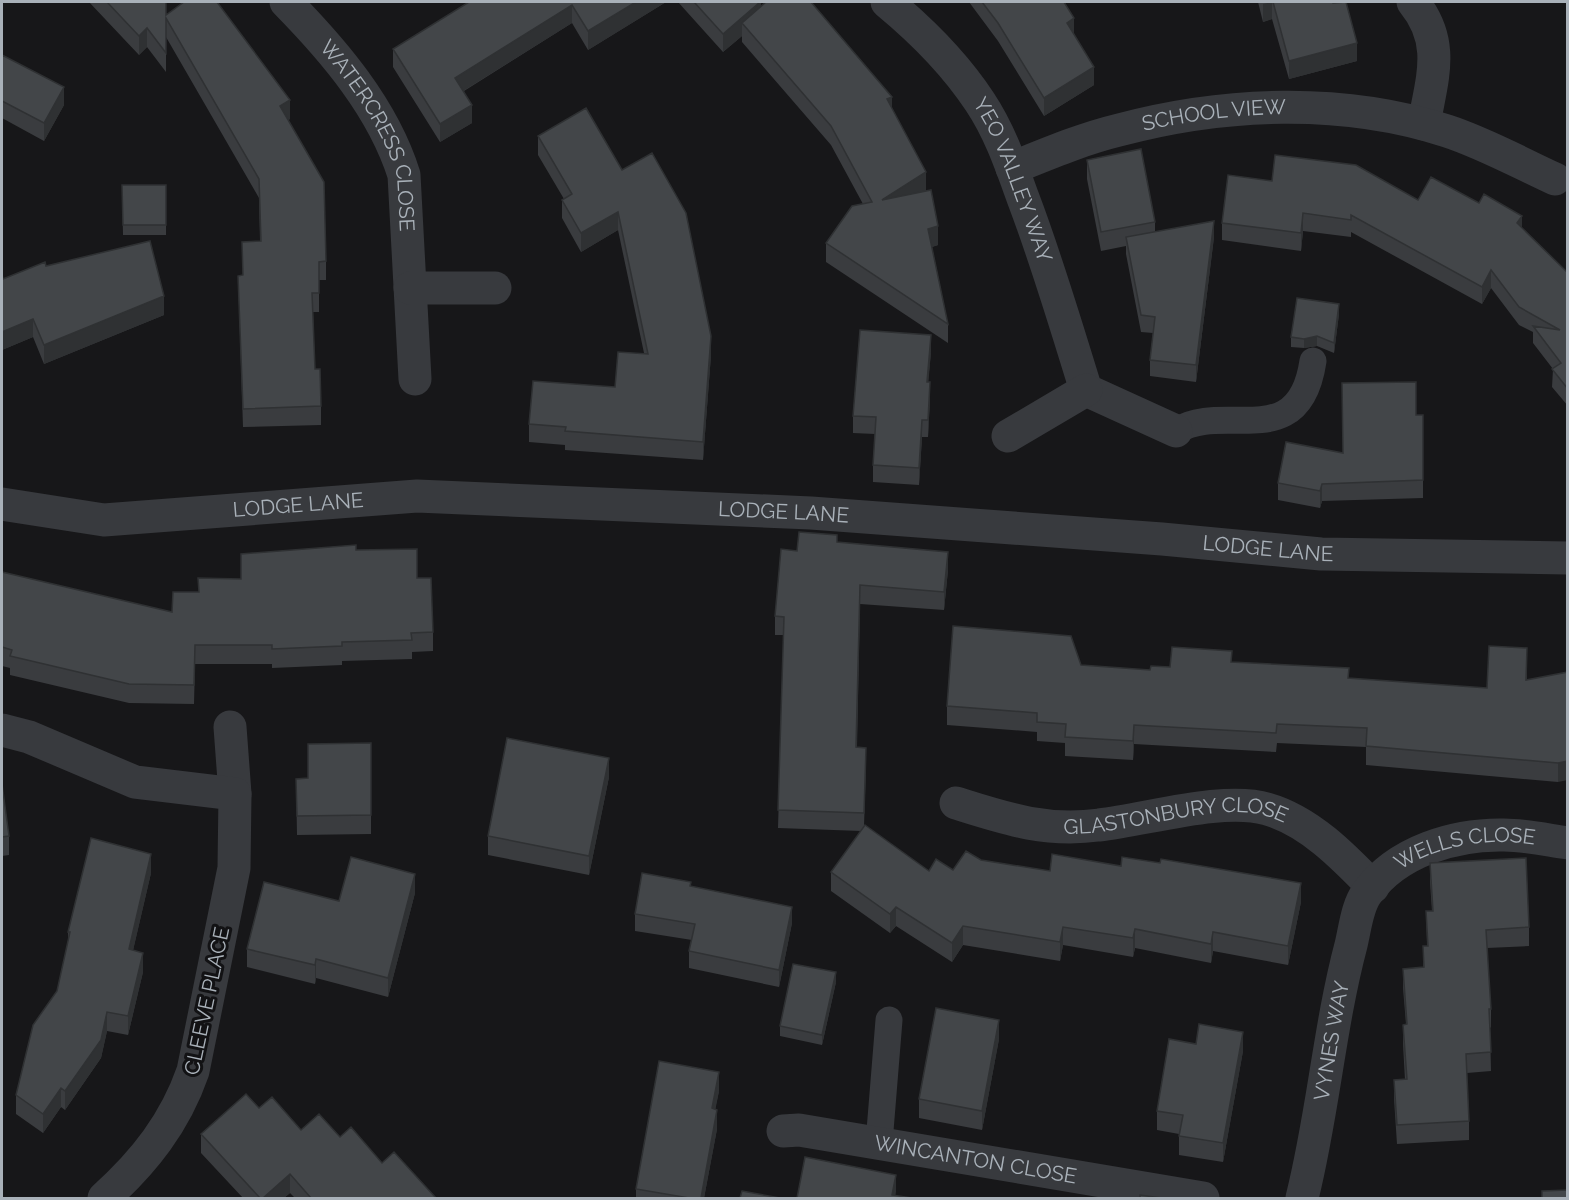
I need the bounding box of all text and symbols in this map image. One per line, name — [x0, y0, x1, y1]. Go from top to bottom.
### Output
street label: WATERCRESS CLOSE — [315, 35, 420, 232]
street label: YEO VALLEY WAY — [968, 93, 1058, 266]
street label: SCHOOL VIEW — [1139, 94, 1286, 136]
street label: LODGE LANE — [232, 487, 364, 522]
street label: LODGE LANE — [717, 496, 850, 528]
street label: LODGE LANE — [1202, 530, 1334, 566]
street label: GLASTONBURY CLOSE — [1063, 792, 1292, 839]
street label: WELLS CLOSE — [1390, 822, 1537, 875]
street label: CLEEVE PLACE — [179, 925, 234, 1077]
street label: VYNES WAY — [1309, 978, 1354, 1102]
street label: WINCANTON CLOSE — [872, 1130, 1079, 1189]

